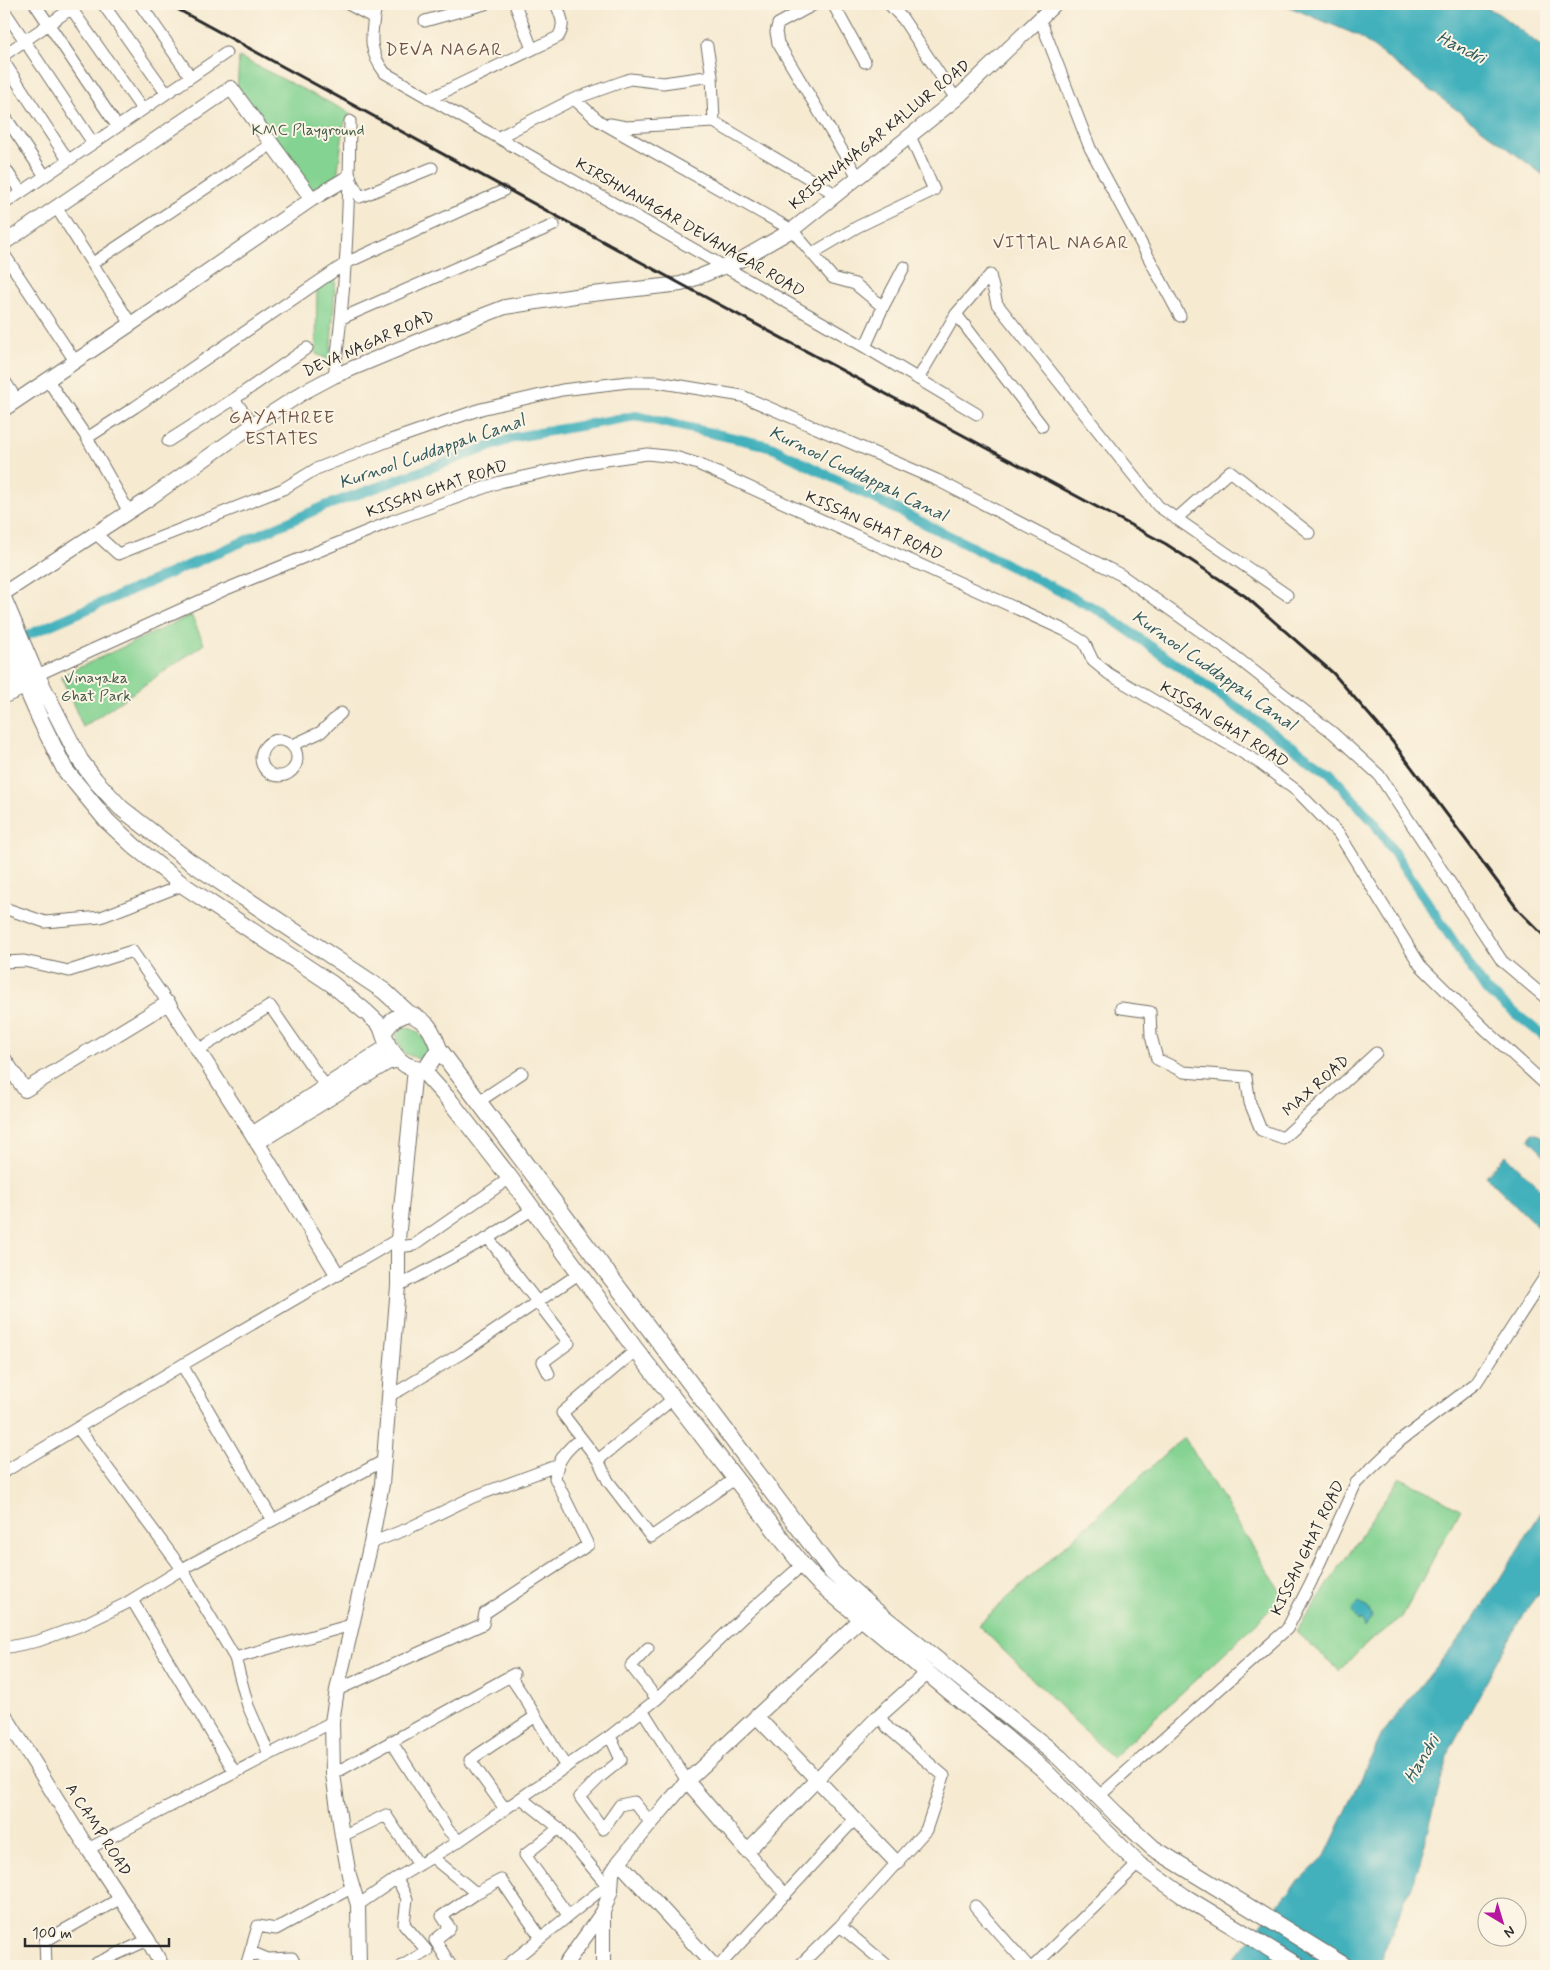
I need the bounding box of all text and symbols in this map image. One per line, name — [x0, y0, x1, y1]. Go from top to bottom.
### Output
water label: Handri — [1432, 26, 1491, 71]
district label: DEVA NAGAR — [385, 38, 503, 62]
street label: KRISHNANAGAR KALLUR ROAD — [785, 55, 975, 215]
park label: KMC Playground — [251, 120, 365, 141]
street label: KIRSHNANAGAR DEVANAGAR ROAD — [572, 154, 808, 302]
district label: VITTAL NAGAR — [993, 231, 1129, 255]
street label: DEVA NAGAR ROAD — [300, 306, 438, 382]
district label: GAYATHREE ESTATES — [229, 406, 335, 451]
water label: Kurnool Cuddappah Canal — [336, 408, 530, 495]
water label: Kurnool Cuddappah Canal — [765, 420, 953, 528]
street label: KISSAN GHAT ROAD — [364, 455, 510, 523]
street label: KISSAN GHAT ROAD — [802, 486, 946, 566]
water label: Kurnool Cuddappah Canal — [1127, 605, 1302, 738]
park label: Vinayaka Ghat Park — [61, 668, 131, 707]
street label: KISSAN GHAT ROAD — [1156, 677, 1292, 773]
street label: MAX ROAD — [1278, 1050, 1354, 1122]
street label: KISSAN GHAT ROAD — [1266, 1477, 1350, 1619]
water label: Handri — [1398, 1729, 1447, 1787]
street label: A CAMP ROAD — [60, 1780, 136, 1880]
north arrow — [1478, 1898, 1528, 1948]
scale bar — [25, 1915, 169, 1947]
text: N — [1500, 1921, 1519, 1941]
text: 100 m — [32, 1924, 72, 1944]

